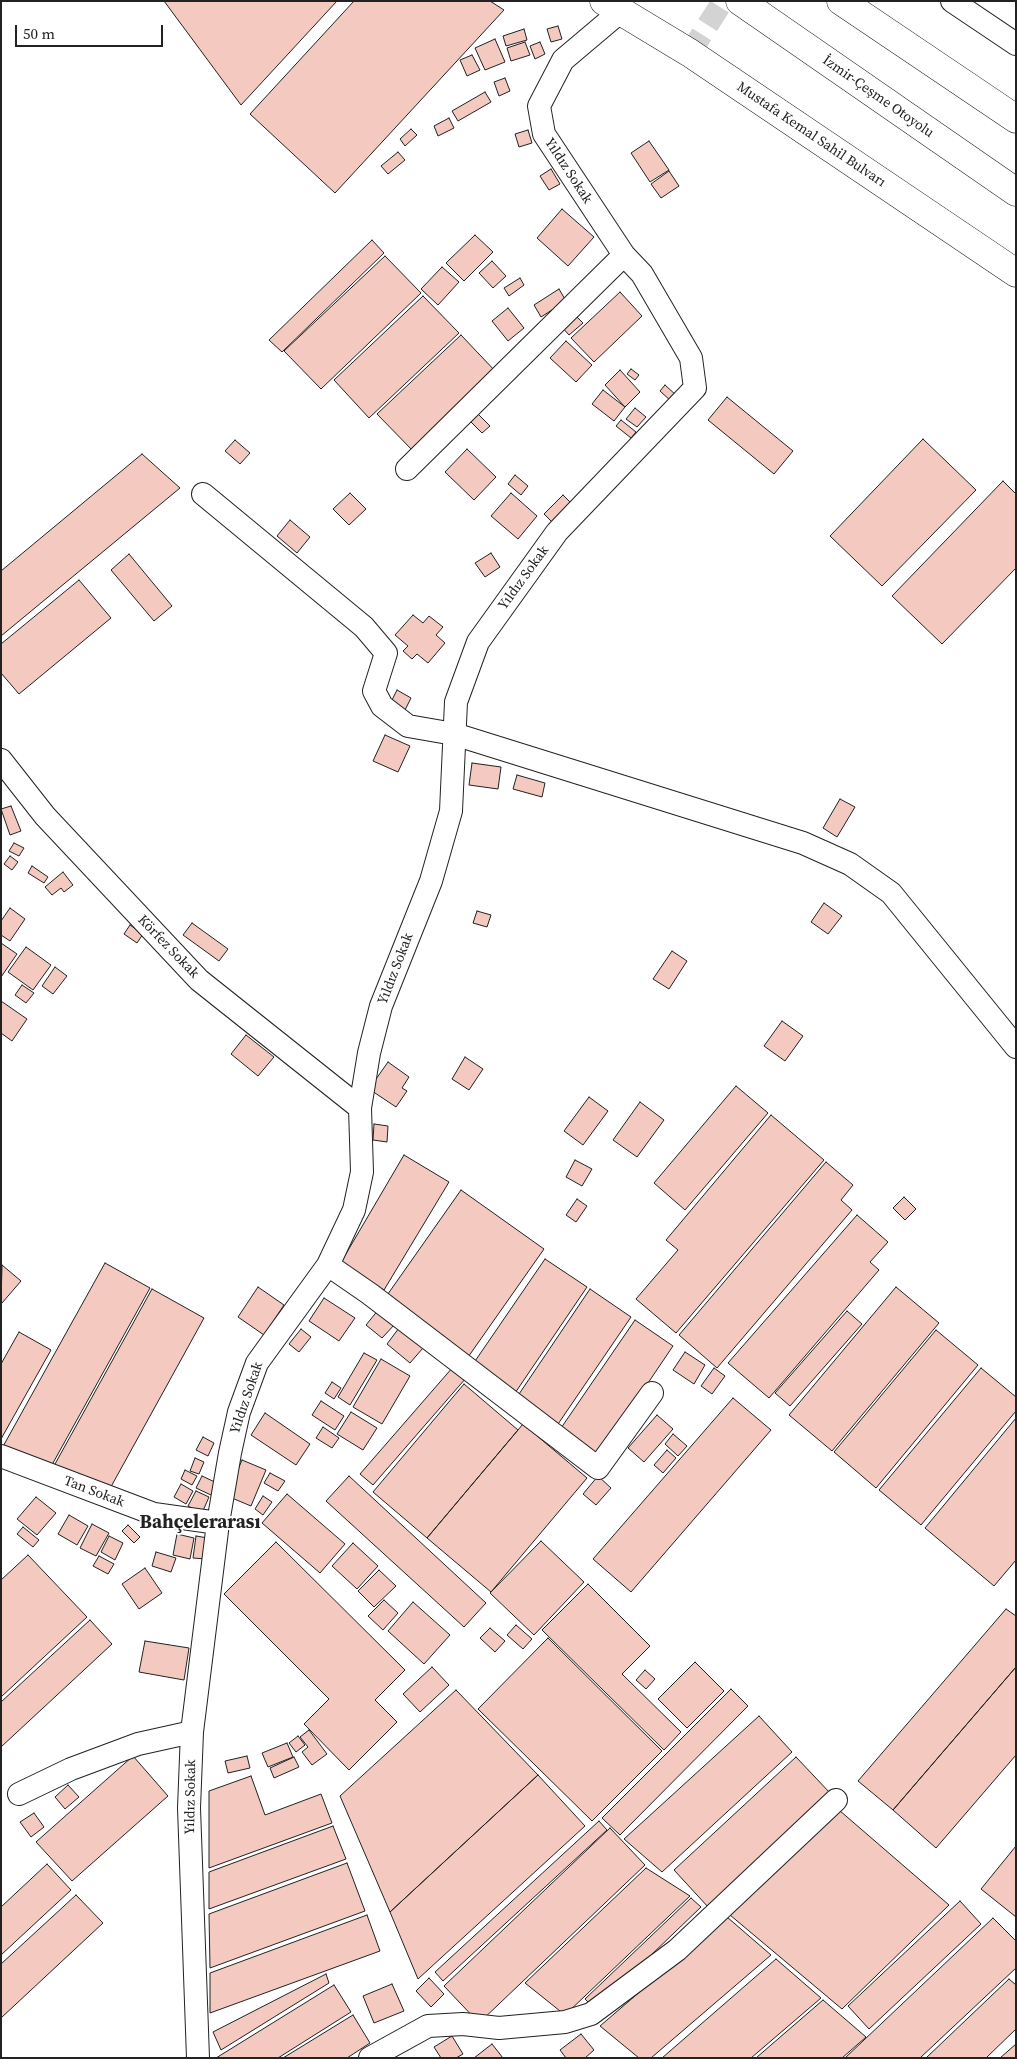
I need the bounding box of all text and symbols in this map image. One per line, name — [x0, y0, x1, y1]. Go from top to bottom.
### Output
scale bar — [18, 15, 165, 47]
text: 50 m — [23, 23, 55, 44]
street label: İzmir-Çeşme Otoyolu — [819, 52, 937, 142]
street label: Mustafa Kemal Sahil Bulvarı — [733, 79, 889, 191]
street label: Yıldız Sokak — [540, 135, 596, 207]
street label: Yıldız Sokak — [495, 543, 553, 613]
street label: Körfez Sokak — [134, 912, 202, 982]
street label: Yıldız Sokak — [375, 931, 417, 1007]
street label: Yıldız Sokak — [227, 1360, 267, 1436]
street label: Tan Sokak — [61, 1473, 127, 1511]
district label: Bahçelerarası — [140, 1512, 260, 1534]
street label: Yıldız Sokak — [182, 1759, 200, 1835]

